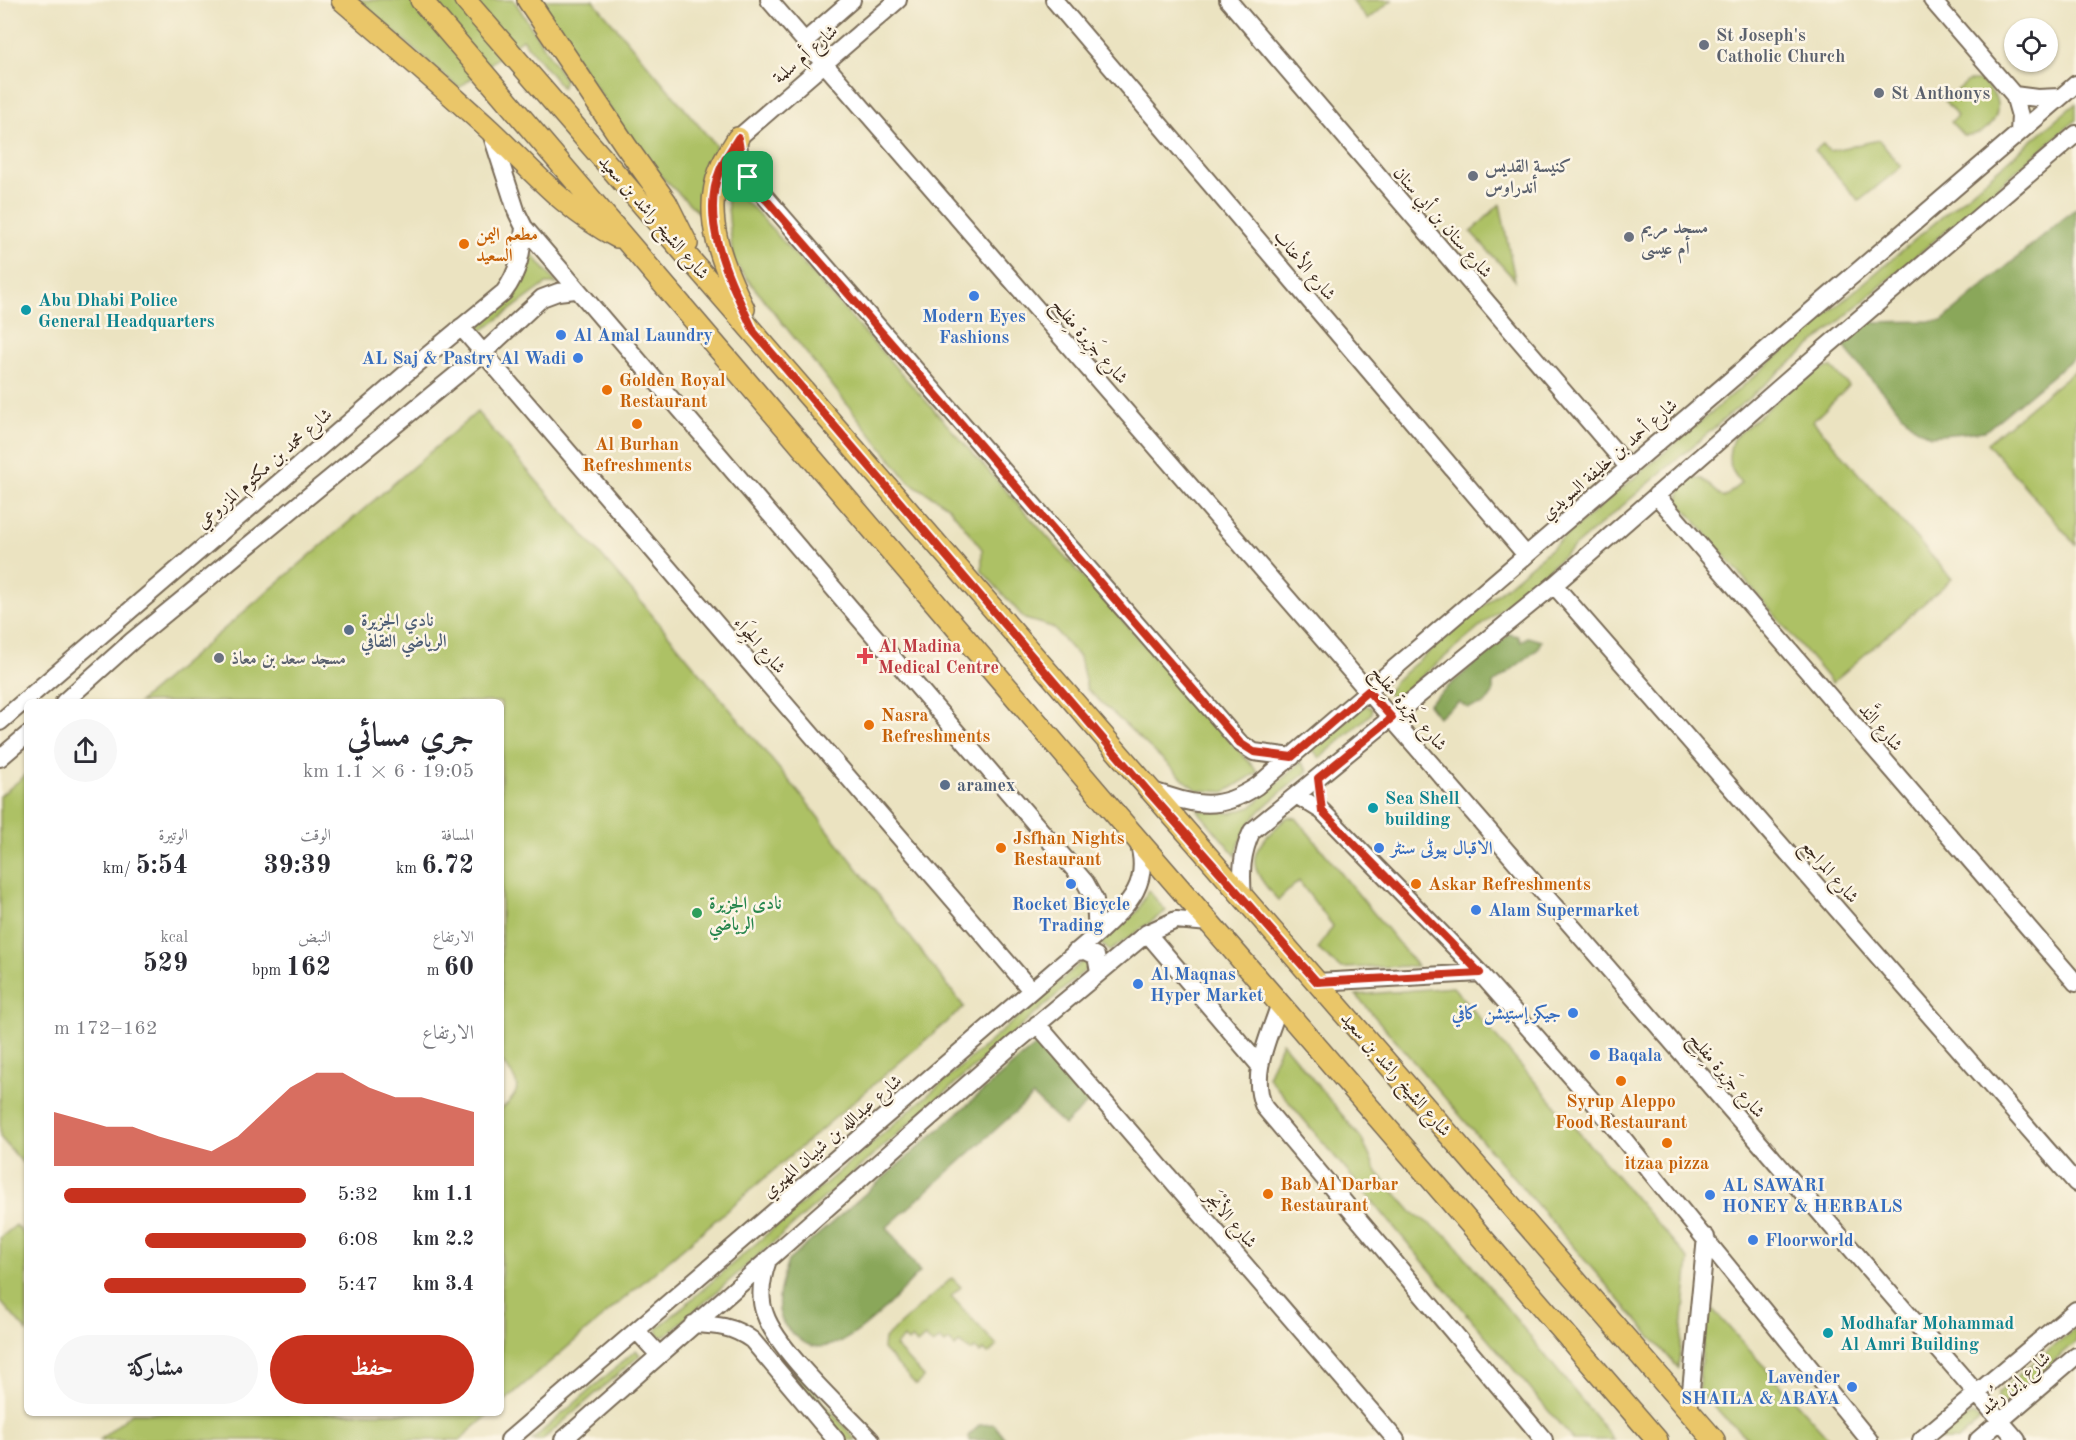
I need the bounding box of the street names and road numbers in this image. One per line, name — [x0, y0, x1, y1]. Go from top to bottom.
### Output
street label: شارع أم سلمة — [767, 18, 845, 92]
street label: شارع الشيخ راشد بن سعيد — [590, 152, 712, 287]
street label: شارع سنان بن أبي سنان — [1386, 161, 1499, 285]
street label: شارع الأعناب — [1266, 224, 1342, 307]
street label: شارع جَزِيرة مِفلِح — [1043, 292, 1135, 392]
street label: شارع أحمد بن خليفة السويدي — [1535, 392, 1684, 527]
street label: شارع محمد بن مكتوم المزروعي — [193, 404, 340, 537]
street label: شارع الجِوَاء — [726, 611, 792, 681]
street label: شارع جَزِيرة مِفلِح — [1362, 659, 1454, 759]
street label: شارع النَّد — [1851, 696, 1911, 758]
street label: شارع المراجع — [1793, 837, 1861, 911]
street label: شارع الشيخ راشد بن سعيد — [1332, 1009, 1454, 1144]
street label: شارع جَزِيرة مِفلِح — [1680, 1026, 1772, 1126]
street label: شارع عبدالله بن شيبان المهيري — [760, 1072, 909, 1206]
street label: شارع الأبْجَر — [1196, 1182, 1264, 1255]
street label: شارع إبن رُشد — [1973, 1343, 2057, 1423]

